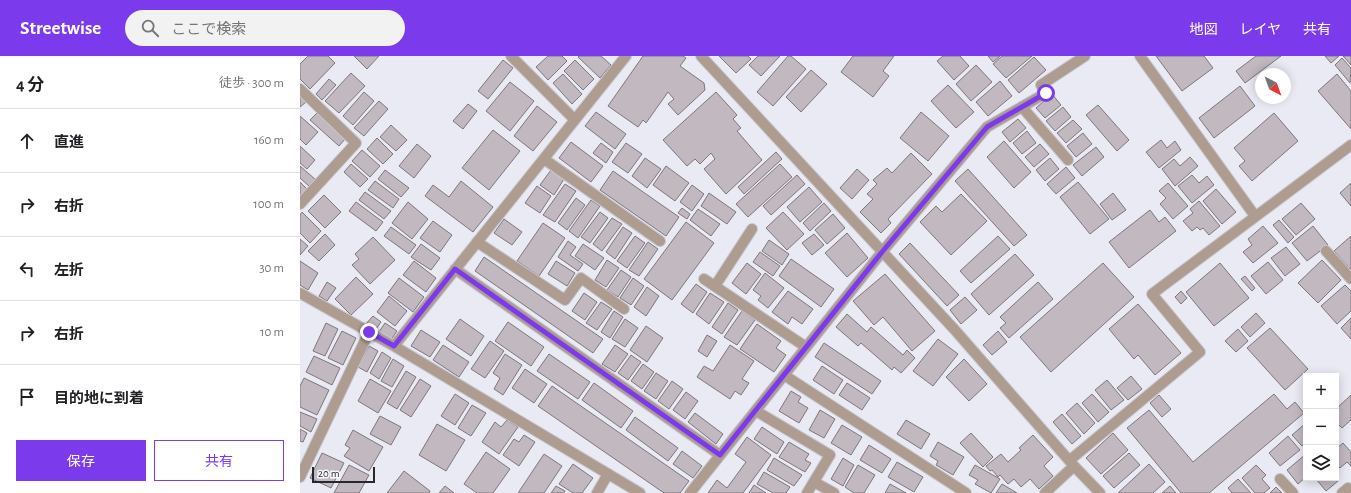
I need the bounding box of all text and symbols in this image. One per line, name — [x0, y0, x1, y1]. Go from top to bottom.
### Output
search box — [125, 10, 405, 46]
icon: search — [139, 17, 161, 39]
text: Streetwise — [20, 19, 101, 38]
text: ここで検索 — [171, 22, 246, 37]
text: 地図 — [1189, 23, 1217, 37]
text: レイヤ — [1239, 23, 1281, 37]
text: 共有 — [1303, 23, 1331, 37]
north arrow — [1255, 68, 1291, 104]
text: 4 分 — [16, 76, 44, 93]
text: 徒歩 · 300 m — [219, 77, 284, 90]
route start — [1037, 84, 1055, 102]
icon: ahead — [16, 130, 38, 152]
text: 160 m — [254, 134, 284, 147]
text: 直進 — [54, 135, 84, 150]
icon: right — [16, 194, 38, 216]
text: 100 m — [253, 198, 284, 211]
text: 右折 — [54, 199, 84, 214]
icon: left — [16, 258, 38, 280]
text: 30 m — [259, 262, 284, 275]
text: 左折 — [54, 263, 84, 278]
icon: right — [16, 322, 38, 344]
route end — [360, 323, 378, 341]
text: 10 m — [260, 326, 284, 339]
text: 右折 — [54, 327, 84, 342]
map controls — [1303, 373, 1339, 481]
button: + — [1303, 373, 1339, 409]
icon: arrive — [16, 386, 38, 408]
text: 目的地に到着 — [54, 391, 144, 406]
button: − — [1303, 409, 1339, 445]
button: 保存 — [16, 440, 146, 481]
button: 共有 — [154, 440, 284, 481]
button: layers — [1303, 445, 1339, 481]
scale bar — [312, 465, 375, 484]
text: 20 m — [318, 468, 339, 479]

